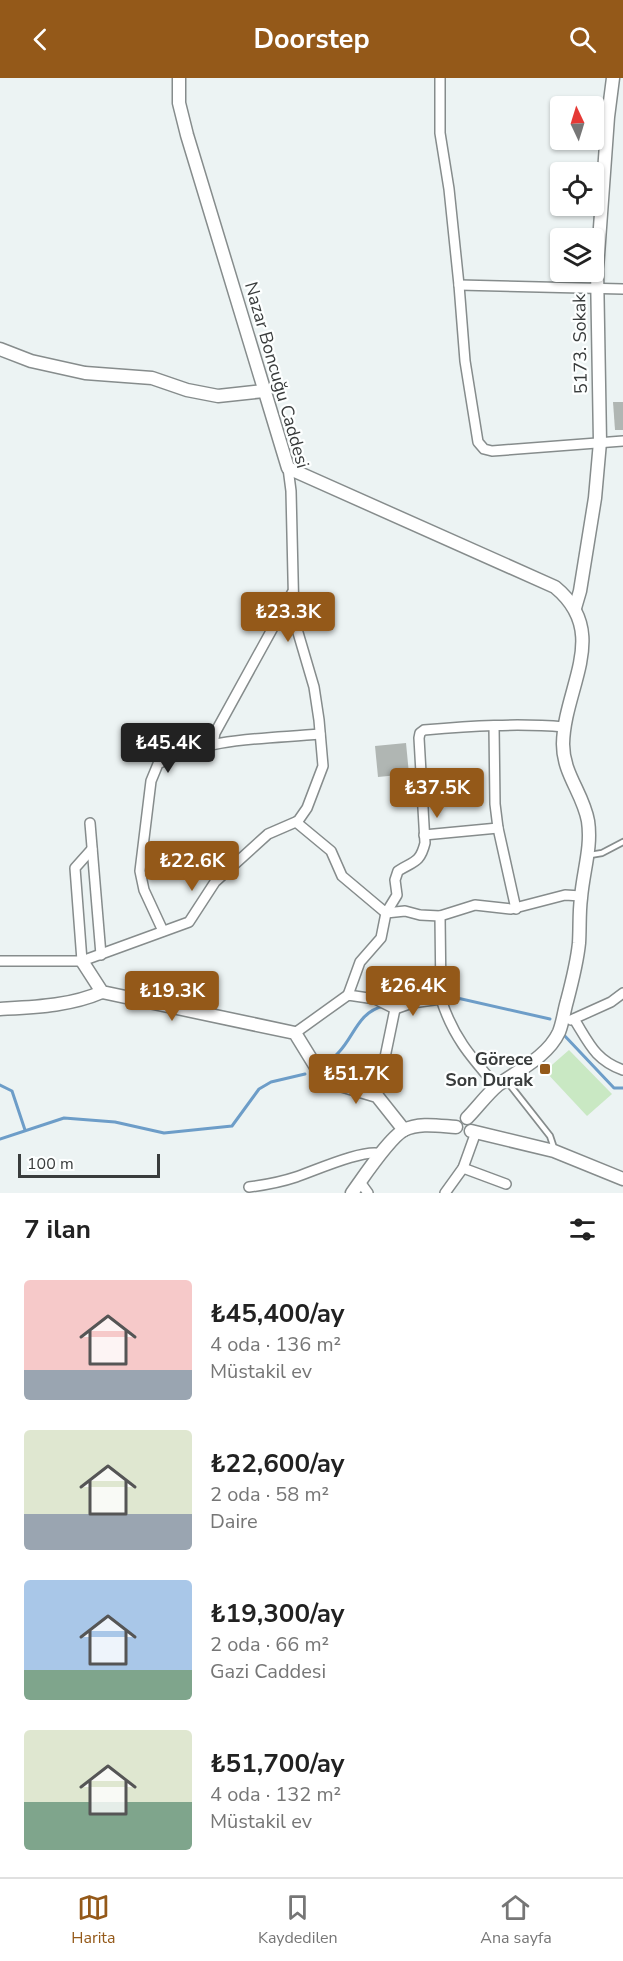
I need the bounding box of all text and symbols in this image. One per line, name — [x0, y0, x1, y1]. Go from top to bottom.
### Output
text: Doorstep — [253, 21, 370, 58]
icon: back — [24, 23, 57, 56]
icon: search — [566, 23, 599, 56]
north arrow — [550, 96, 604, 150]
map controls — [550, 96, 604, 282]
button: locate — [550, 162, 604, 216]
button: layers — [550, 228, 604, 282]
street label: Nazar Boncuğu Caddesi — [239, 279, 315, 471]
street label: 5173. Sokak — [567, 293, 593, 394]
pin: ₺23.3K — [239, 592, 337, 643]
text: ₺23.3K — [255, 598, 321, 625]
pin: ₺45.4K — [119, 723, 217, 774]
text: ₺45.4K — [135, 729, 201, 756]
pin: ₺37.5K — [388, 768, 486, 819]
text: ₺37.5K — [404, 774, 470, 801]
pin: ₺22.6K — [143, 841, 241, 892]
text: ₺22.6K — [159, 847, 225, 874]
pin: ₺26.4K — [364, 966, 462, 1017]
pin: ₺19.3K — [123, 971, 221, 1022]
text: ₺26.4K — [380, 972, 446, 999]
text: ₺19.3K — [139, 977, 205, 1004]
place label: Görece Son Durak — [445, 1047, 533, 1092]
pin: ₺51.7K — [307, 1054, 405, 1105]
text: ₺51.7K — [323, 1060, 389, 1087]
marker: Görece Son Durak — [538, 1062, 552, 1076]
scale bar — [18, 1151, 160, 1178]
text: 100 m — [27, 1153, 74, 1175]
text: 7 ilan — [24, 1212, 91, 1247]
icon: filters — [566, 1213, 599, 1246]
text: ₺45,400/ay — [210, 1296, 344, 1331]
icon: home — [72, 1304, 144, 1376]
text: 4 oda · 136 m² — [210, 1331, 341, 1358]
text: Müstakil ev — [210, 1358, 312, 1385]
text: ₺22,600/ay — [210, 1446, 344, 1481]
icon: home — [72, 1454, 144, 1526]
text: 2 oda · 58 m² — [210, 1481, 329, 1508]
text: Daire — [210, 1508, 258, 1535]
text: ₺19,300/ay — [210, 1596, 344, 1631]
icon: home — [72, 1604, 144, 1676]
text: 2 oda · 66 m² — [210, 1631, 329, 1658]
text: Gazi Caddesi — [210, 1658, 326, 1685]
text: ₺51,700/ay — [210, 1746, 344, 1781]
icon: home — [72, 1754, 144, 1826]
text: 4 oda · 132 m² — [210, 1781, 341, 1808]
text: Müstakil ev — [210, 1808, 312, 1835]
tab: Harita — [71, 1891, 115, 1949]
tab: Kaydedilen — [258, 1891, 338, 1949]
tab: Ana sayfa — [480, 1891, 552, 1949]

